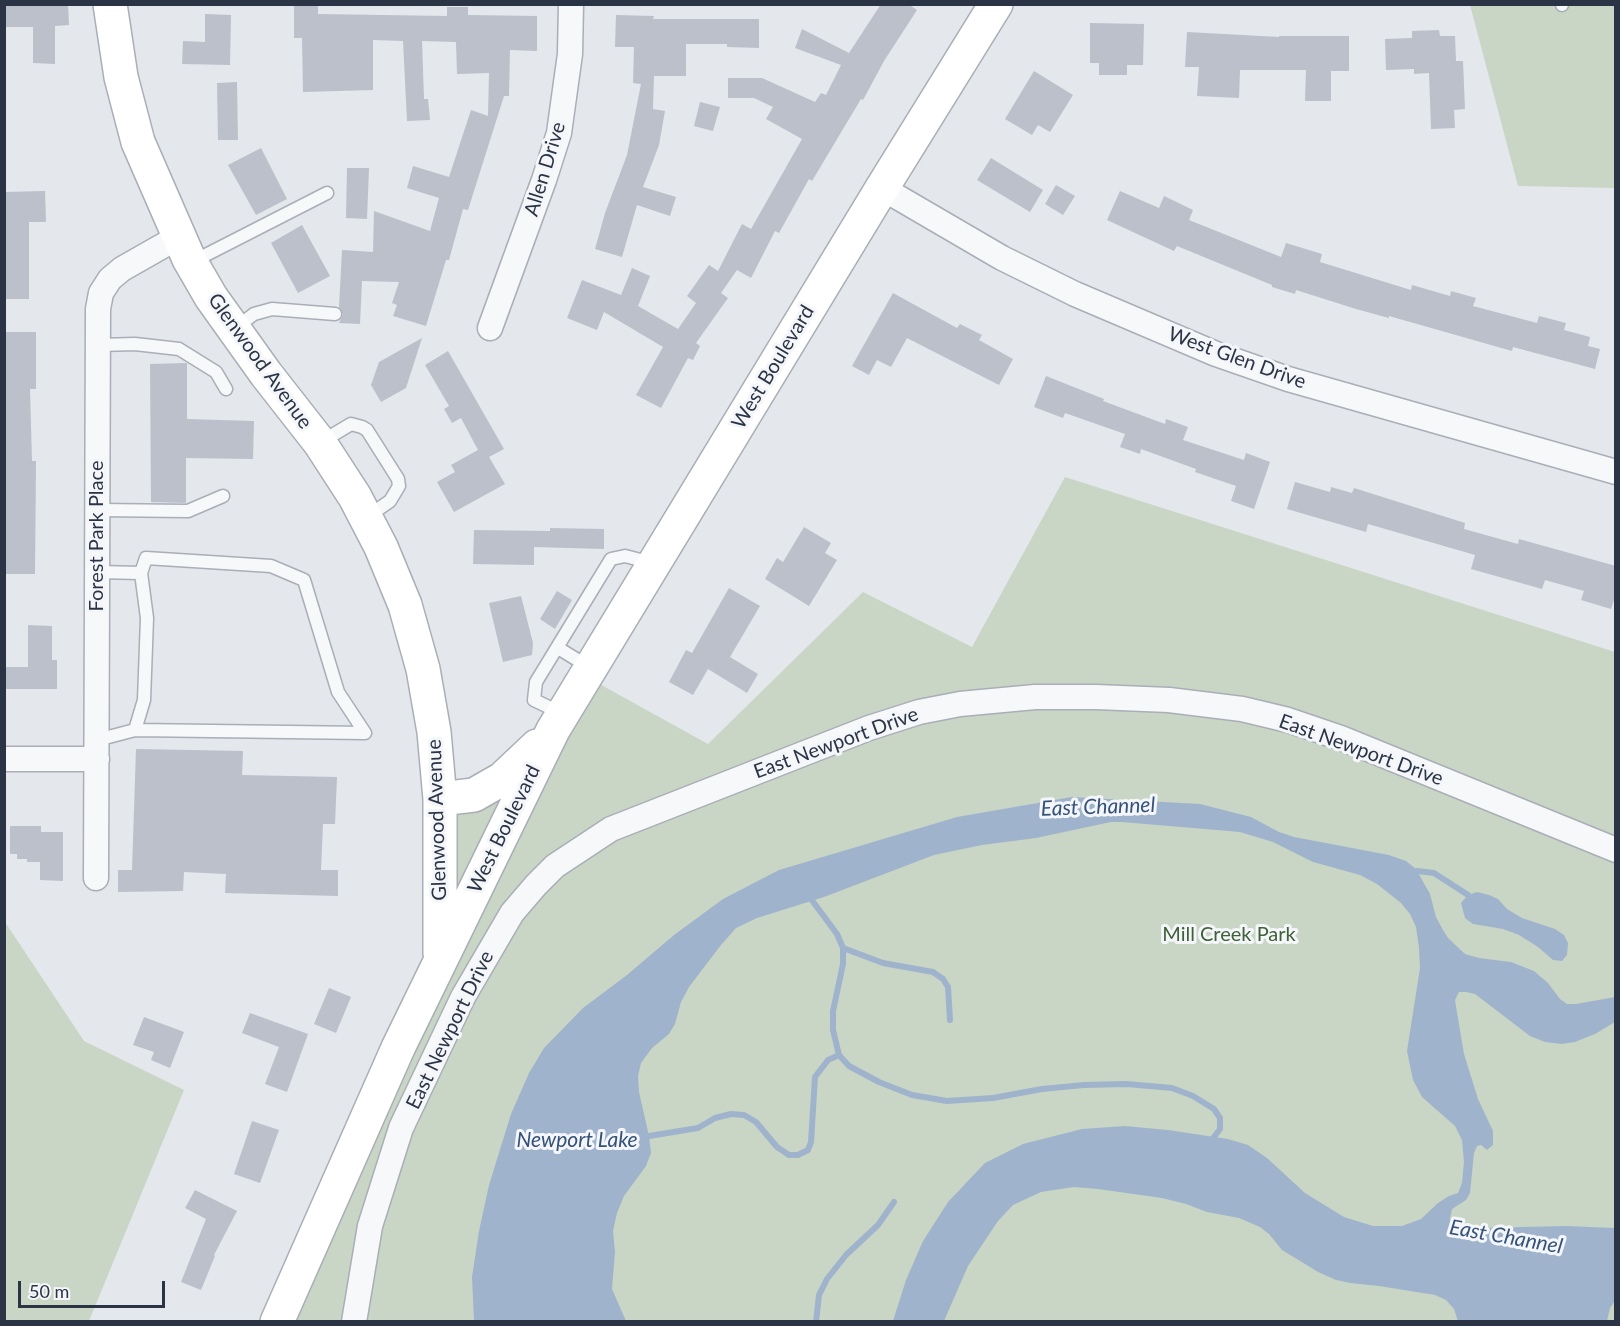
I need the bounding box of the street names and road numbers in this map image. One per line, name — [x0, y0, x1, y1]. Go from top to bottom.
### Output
street label: Allen Drive — [519, 119, 571, 219]
street label: Glenwood Avenue — [203, 289, 317, 433]
street label: West Boulevard — [727, 301, 819, 433]
street label: West Glen Drive — [1165, 322, 1309, 394]
street label: Forest Park Place — [85, 461, 109, 611]
street label: East Newport Drive — [750, 702, 922, 784]
street label: East Newport Drive — [1275, 709, 1447, 791]
street label: Glenwood Avenue — [422, 739, 452, 901]
street label: West Boulevard — [463, 761, 545, 897]
street label: East Newport Drive — [401, 947, 499, 1113]

